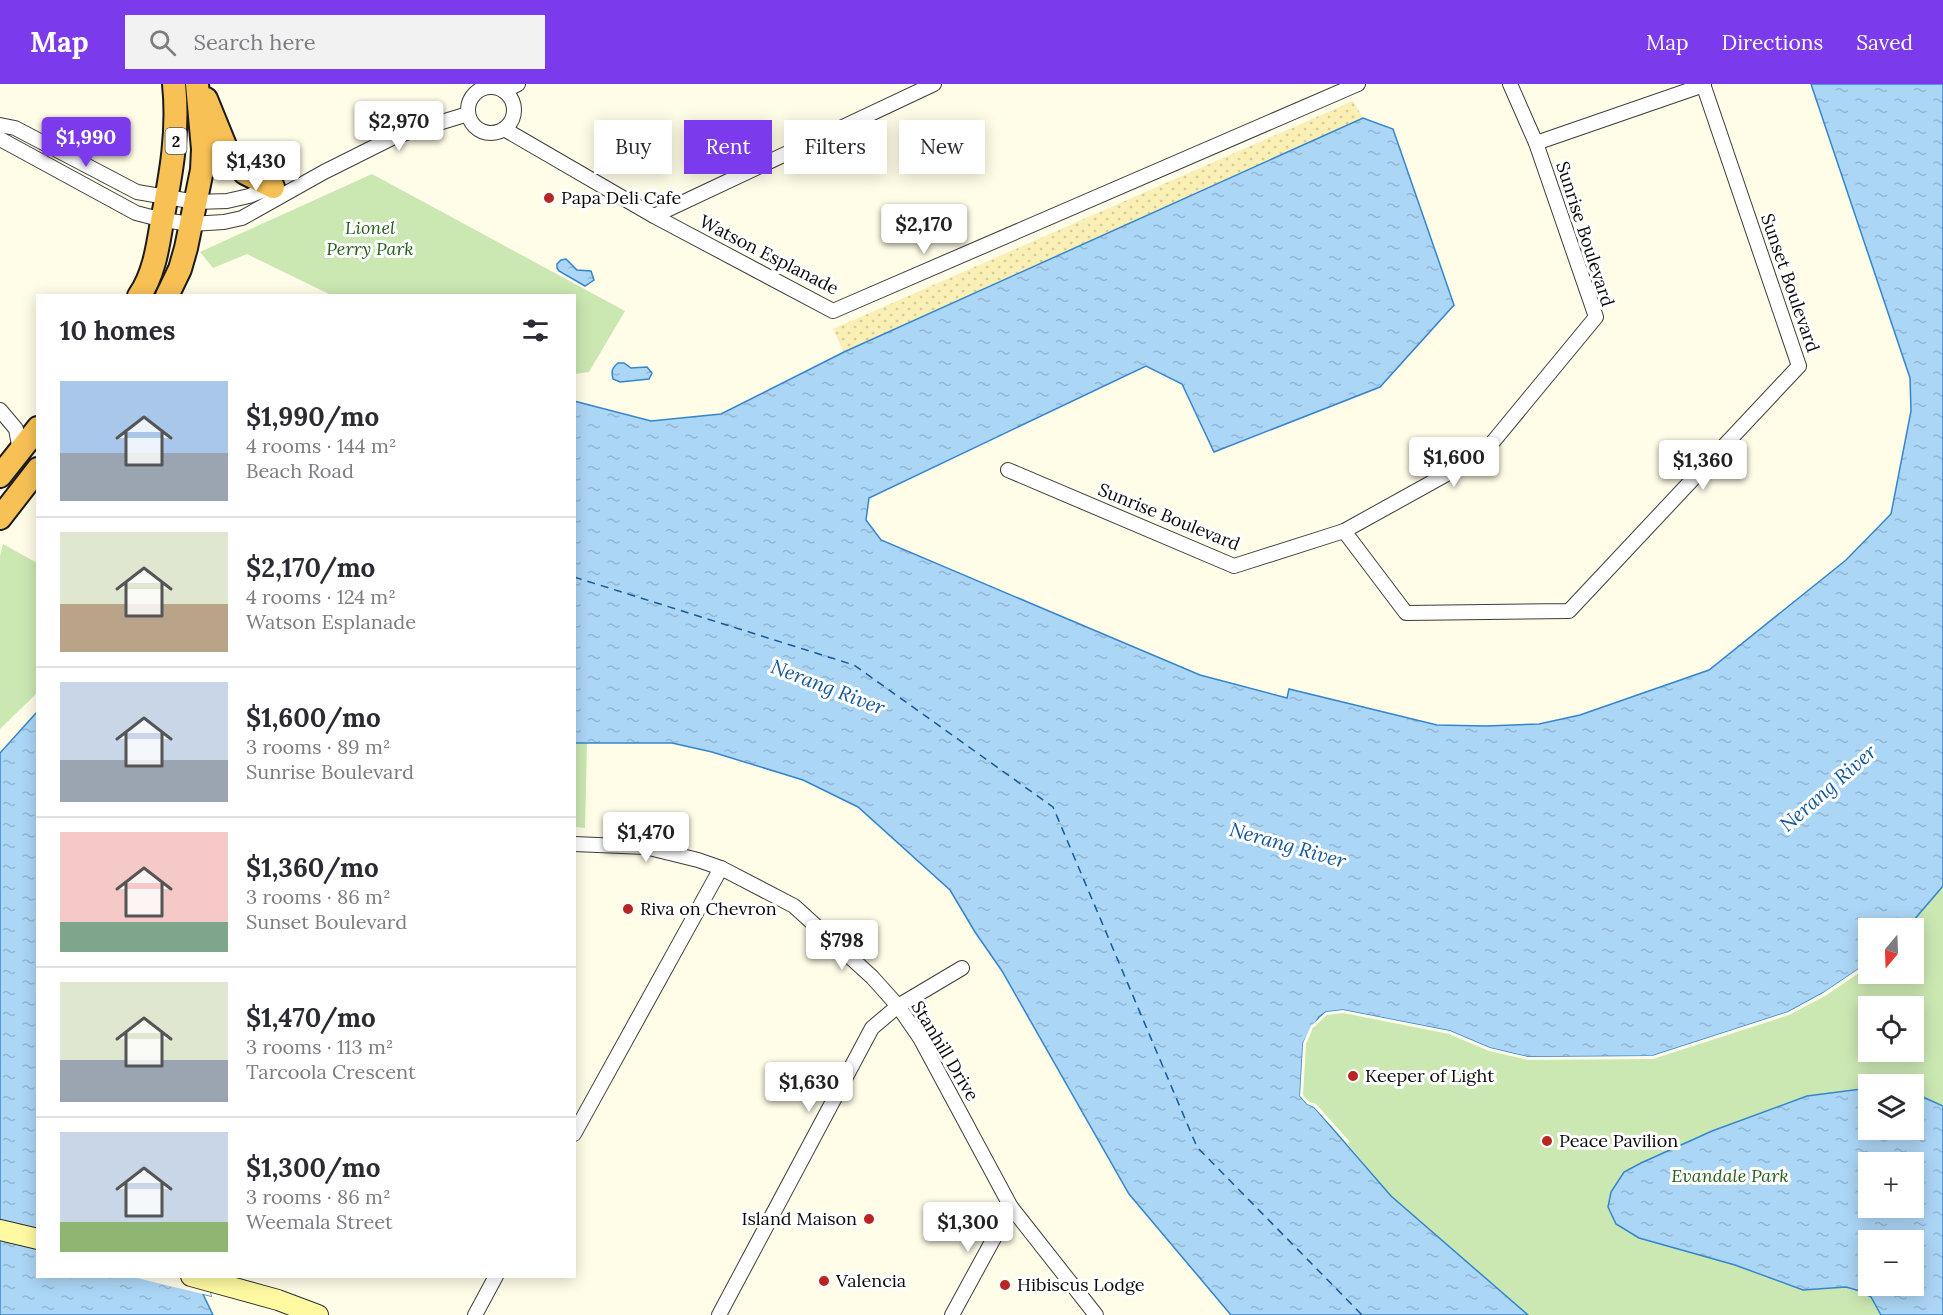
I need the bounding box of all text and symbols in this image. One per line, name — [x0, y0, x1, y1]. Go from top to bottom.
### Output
search box — [125, 15, 545, 69]
text: Map — [30, 24, 89, 60]
icon: search — [146, 26, 179, 59]
text: Search here — [194, 28, 316, 56]
text: Map — [1646, 29, 1689, 56]
text: Directions — [1722, 29, 1823, 56]
text: Saved — [1856, 29, 1913, 56]
pin: $2,970 — [350, 101, 448, 152]
text: $2,970 — [368, 108, 430, 133]
pin: $1,990 — [37, 117, 135, 168]
chip: Buy — [594, 120, 672, 174]
chip: Rent — [684, 120, 772, 174]
chip: Filters — [784, 120, 887, 174]
chip: New — [899, 120, 985, 174]
text: $1,990 — [56, 124, 116, 149]
road number: 2 — [166, 128, 186, 154]
pin: $1,430 — [207, 141, 305, 192]
text: $1,430 — [226, 148, 286, 173]
street label: Sunrise Boulevard — [1551, 158, 1620, 309]
place label: Papa Deli Cafe — [561, 186, 682, 209]
marker: Papa Deli Cafe — [542, 191, 556, 205]
pin: $2,170 — [875, 204, 973, 255]
street label: Watson Esplanade — [696, 210, 843, 300]
street label: Sunset Boulevard — [1756, 210, 1825, 355]
text: $2,170 — [895, 211, 953, 236]
park label: Lionel Perry Park — [326, 216, 414, 260]
text: 10 homes — [60, 314, 175, 347]
icon: filters — [519, 314, 552, 347]
text: $1,990/mo — [246, 400, 379, 433]
icon: home — [108, 405, 180, 477]
text: 4 rooms · 144 m² — [246, 433, 396, 458]
pin: $1,600 — [1405, 437, 1503, 488]
pin: $1,360 — [1654, 440, 1752, 491]
text: $1,600 — [1423, 444, 1485, 469]
text: $1,360 — [1673, 447, 1733, 472]
text: Beach Road — [246, 458, 354, 483]
street label: Sunrise Boulevard — [1095, 478, 1244, 556]
text: $2,170/mo — [246, 551, 375, 584]
icon: home — [108, 556, 180, 628]
text: 4 rooms · 124 m² — [246, 584, 396, 609]
text: Watson Esplanade — [246, 609, 416, 634]
water label: Nerang River — [768, 653, 890, 720]
text: $1,600/mo — [246, 701, 381, 734]
icon: home — [108, 706, 180, 778]
text: 3 rooms · 89 m² — [246, 734, 390, 759]
water label: Nerang River — [1774, 738, 1882, 837]
text: Sunrise Boulevard — [246, 759, 414, 784]
pin: $1,470 — [597, 812, 695, 863]
water label: Nerang River — [1227, 816, 1350, 873]
text: $1,470 — [617, 819, 675, 844]
text: $1,360/mo — [246, 851, 379, 884]
icon: home — [108, 856, 180, 928]
text: 3 rooms · 86 m² — [246, 884, 391, 909]
place label: Riva on Chevron — [640, 897, 777, 920]
marker: Riva on Chevron — [621, 902, 635, 916]
text: Sunset Boulevard — [246, 909, 407, 934]
north arrow — [1858, 918, 1924, 984]
map controls — [1858, 918, 1924, 1296]
pin: $798 — [806, 920, 878, 971]
text: $798 — [820, 927, 864, 952]
button: locate — [1858, 996, 1924, 1062]
street label: Stanhill Drive — [907, 997, 984, 1105]
text: $1,470/mo — [246, 1001, 376, 1034]
icon: home — [108, 1006, 180, 1078]
text: 3 rooms · 113 m² — [246, 1034, 394, 1059]
text: Tarcoola Crescent — [246, 1059, 416, 1084]
pin: $1,630 — [760, 1062, 858, 1113]
place label: Keeper of Light — [1365, 1064, 1494, 1087]
text: $1,630 — [779, 1069, 839, 1094]
marker: Keeper of Light — [1346, 1069, 1360, 1083]
button: layers — [1858, 1074, 1924, 1140]
place label: Peace Pavilion — [1559, 1129, 1678, 1152]
marker: Peace Pavilion — [1540, 1134, 1554, 1148]
text: $1,300/mo — [246, 1151, 380, 1184]
button: + — [1858, 1152, 1924, 1218]
icon: home — [108, 1156, 180, 1228]
park label: Evandale Park — [1671, 1164, 1789, 1187]
text: 3 rooms · 86 m² — [246, 1184, 391, 1209]
pin: $1,300 — [919, 1202, 1017, 1253]
place label: Island Maison — [742, 1207, 857, 1230]
text: Weemala Street — [246, 1209, 393, 1234]
text: $1,300 — [937, 1209, 999, 1234]
marker: Island Maison — [862, 1212, 876, 1226]
button: − — [1858, 1230, 1924, 1296]
place label: Valencia — [835, 1269, 906, 1292]
place label: Hibiscus Lodge — [1017, 1273, 1145, 1296]
marker: Valencia — [817, 1274, 831, 1288]
marker: Hibiscus Lodge — [998, 1278, 1012, 1292]

